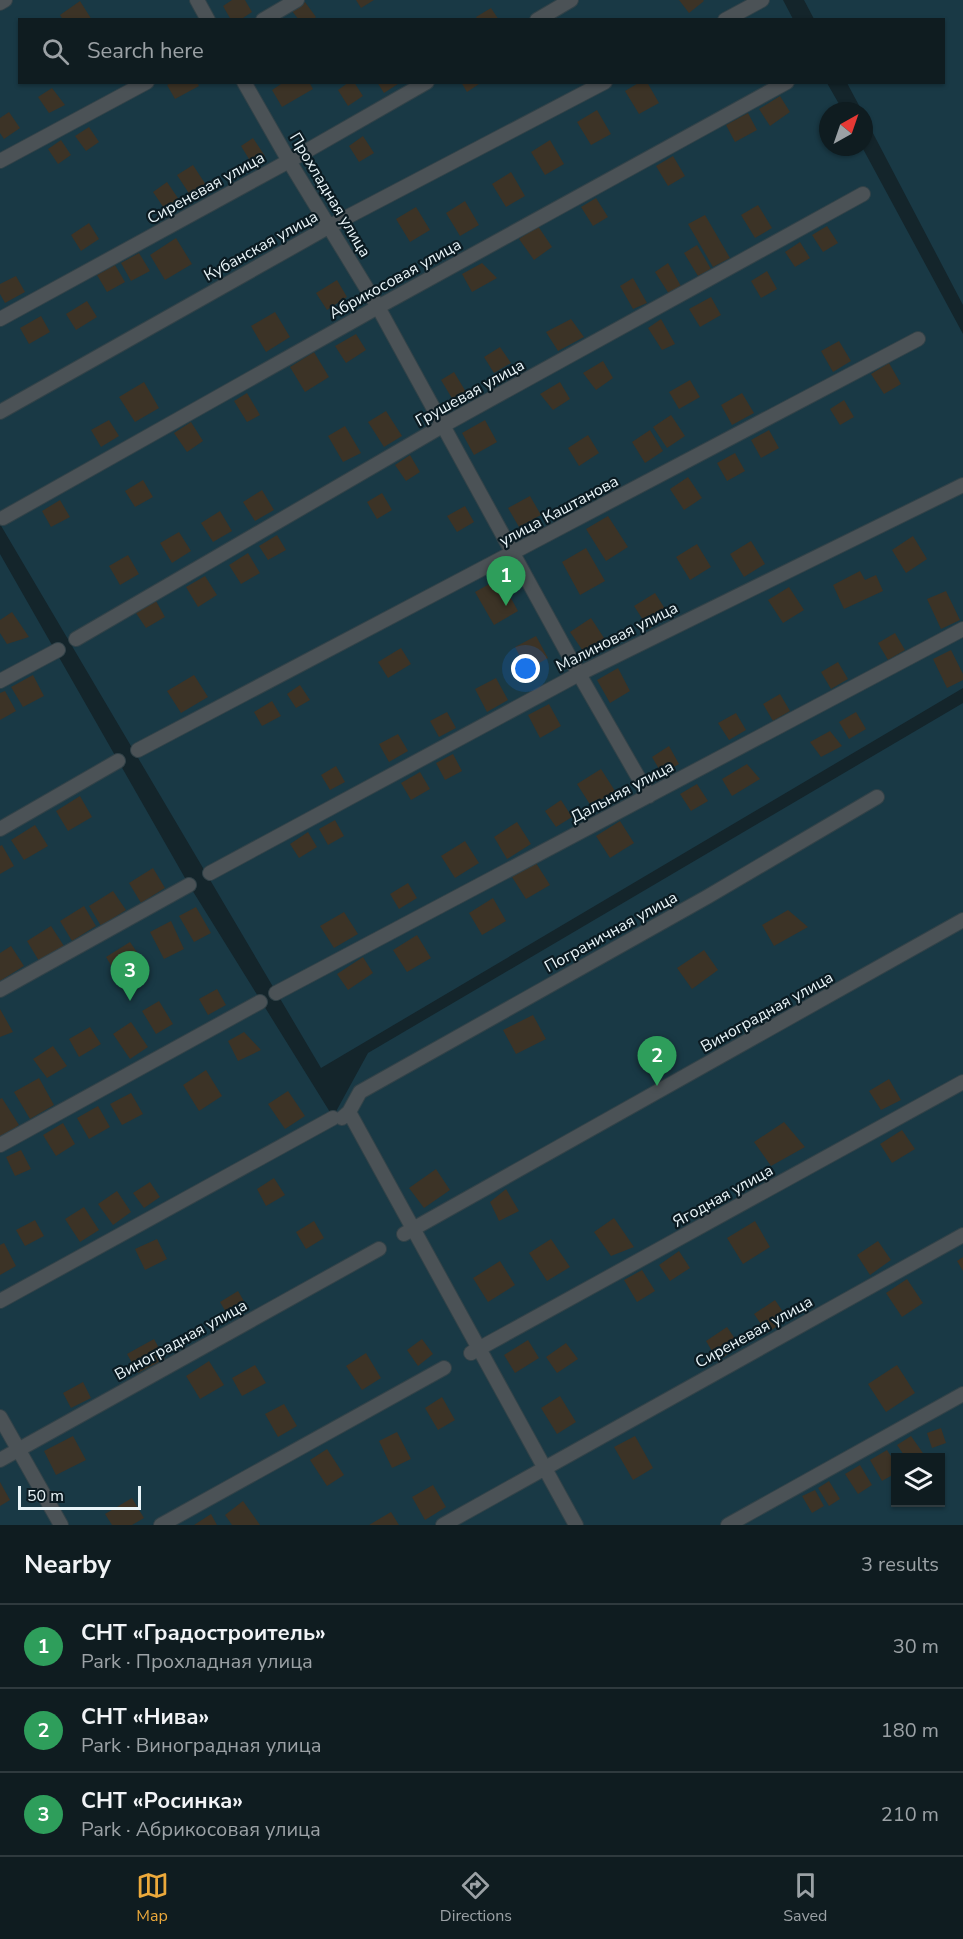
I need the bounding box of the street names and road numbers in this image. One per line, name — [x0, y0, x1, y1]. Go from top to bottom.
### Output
street label: Прохладная улица — [284, 129, 376, 261]
street label: Сиреневая улица — [143, 147, 269, 229]
street label: Кубанская улица — [200, 206, 322, 286]
street label: Абрикосовая улица — [325, 233, 465, 325]
street label: Грушевая улица — [412, 354, 528, 432]
street label: улица Каштанова — [496, 470, 622, 552]
street label: Малиновая улица — [552, 597, 682, 677]
street label: Дальняя улица — [566, 755, 678, 829]
street label: Пограничная улица — [540, 886, 682, 978]
street label: Виноградная улица — [697, 966, 837, 1058]
street label: Ягодная улица — [669, 1159, 777, 1233]
street label: Сиреневая улица — [691, 1291, 817, 1373]
street label: Виноградная улица — [111, 1294, 251, 1386]

